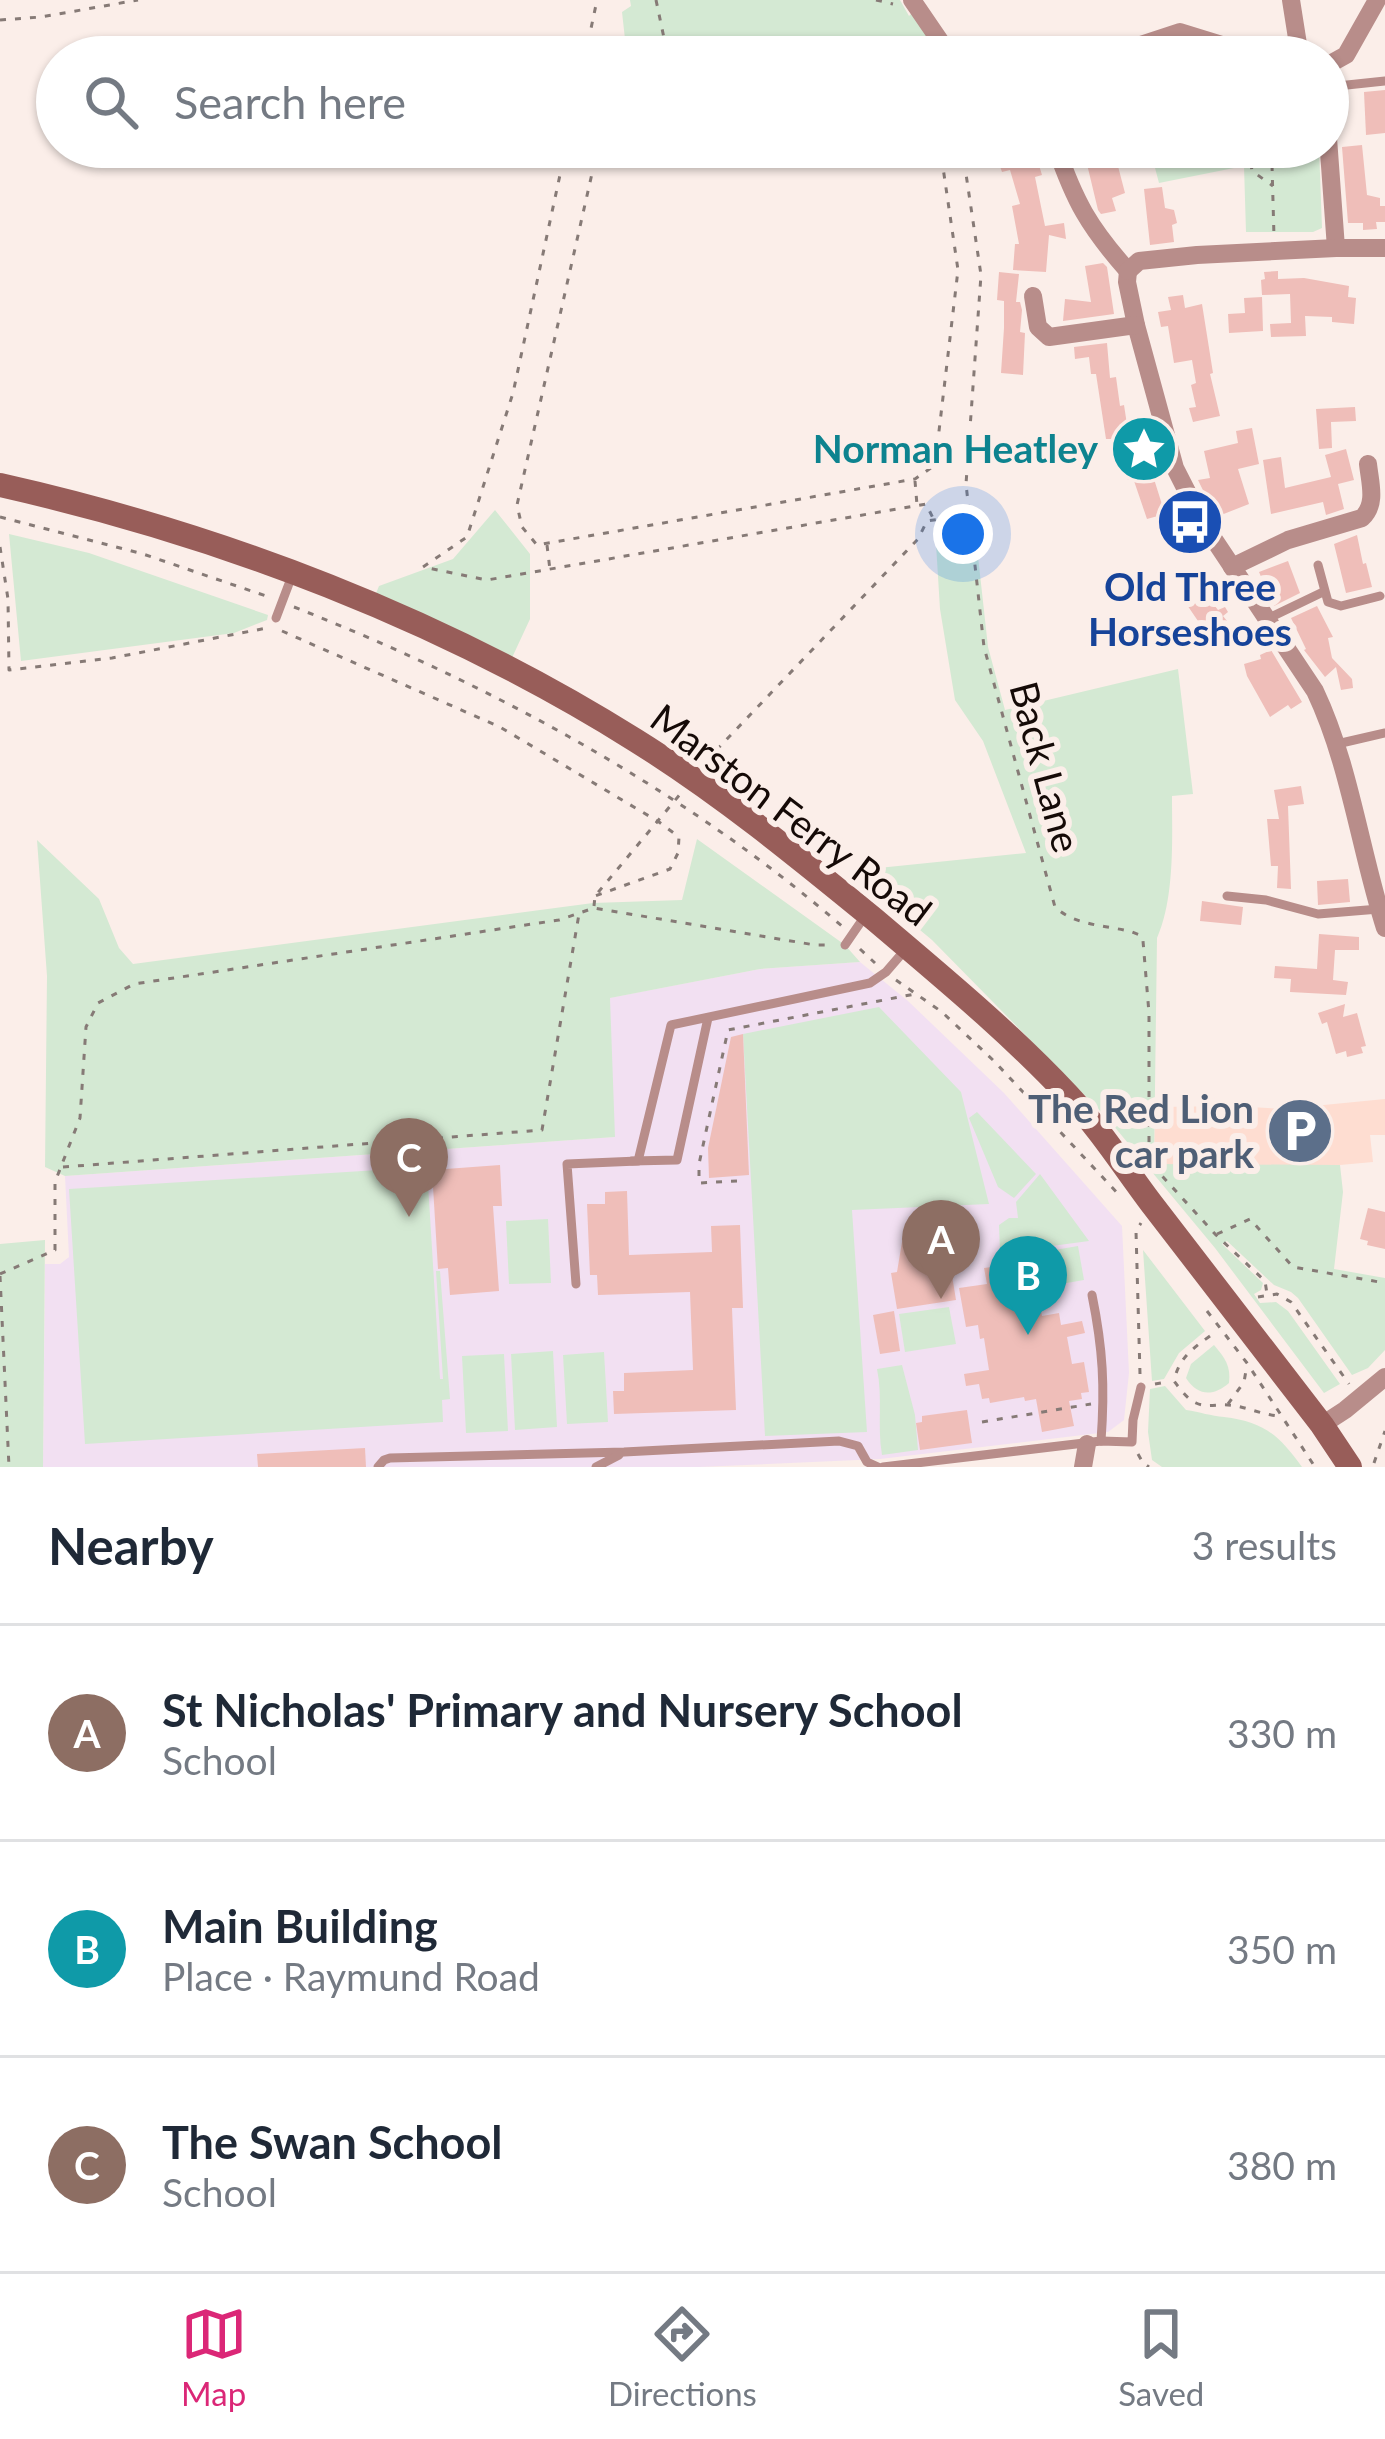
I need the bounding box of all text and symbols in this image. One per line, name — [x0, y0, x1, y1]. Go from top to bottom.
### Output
search box — [36, 36, 1349, 168]
icon: search — [78, 69, 144, 135]
text: Search here — [174, 75, 406, 129]
place icon: Norman Heatley — [1109, 414, 1179, 484]
place label: Norman Heatley — [813, 425, 1098, 471]
bus stop icon: Old Three Horseshoes — [1155, 487, 1225, 557]
your location — [933, 504, 993, 564]
place label: Old Three Horseshoes — [1088, 563, 1292, 654]
street label: Back Lane — [1001, 677, 1091, 857]
street label: Marston Ferry Road — [643, 694, 941, 934]
place label: The Red Lion car park — [1028, 1085, 1254, 1176]
parking icon: The Red Lion car park — [1265, 1096, 1335, 1166]
pin: C — [370, 1118, 448, 1217]
pin: A — [902, 1200, 980, 1299]
pin: B — [989, 1236, 1067, 1335]
text: Nearby — [48, 1515, 214, 1576]
text: 3 results — [1192, 1522, 1337, 1568]
text: St Nicholas' Primary and Nursery School — [162, 1683, 963, 1737]
text: A — [73, 1710, 101, 1756]
text: 330 m — [1227, 1710, 1337, 1756]
text: School — [162, 1737, 277, 1783]
text: Main Building — [162, 1899, 438, 1953]
text: B — [74, 1926, 100, 1972]
text: 350 m — [1227, 1926, 1337, 1972]
text: Place · Raymund Road — [162, 1953, 540, 1999]
text: The Swan School — [162, 2115, 502, 2169]
text: C — [74, 2142, 100, 2188]
text: 380 m — [1227, 2142, 1337, 2188]
text: School — [162, 2169, 277, 2215]
tab: Map — [181, 2301, 247, 2413]
tab: Directions — [608, 2301, 757, 2413]
tab: Saved — [1118, 2301, 1204, 2413]

